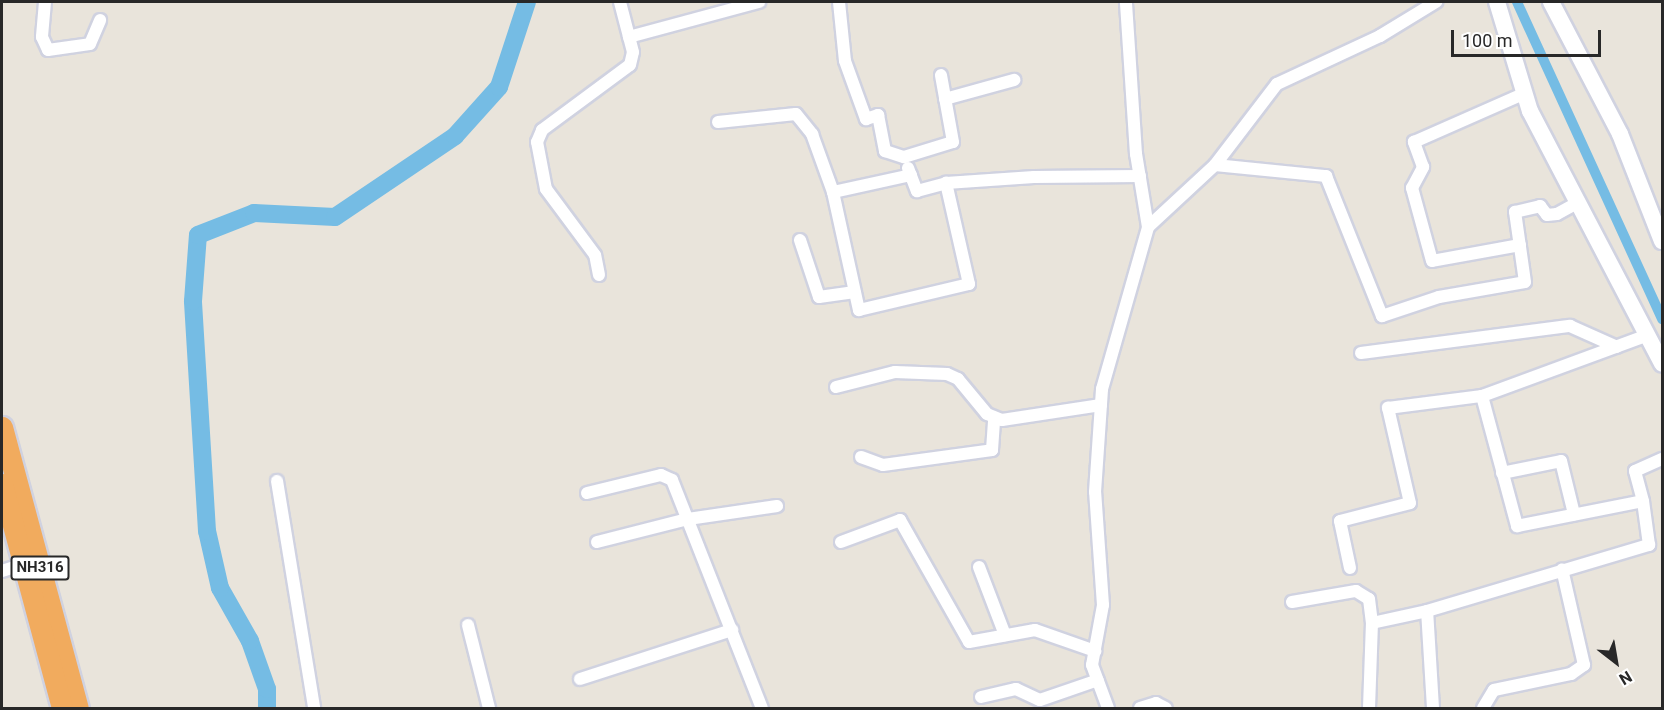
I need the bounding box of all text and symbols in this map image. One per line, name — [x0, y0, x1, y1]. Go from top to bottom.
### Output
scale bar — [1454, 18, 1604, 56]
text: 100 m — [1462, 30, 1513, 51]
road number: NH316 — [10, 556, 70, 580]
north arrow — [1586, 632, 1646, 692]
text: N — [1616, 667, 1635, 689]

